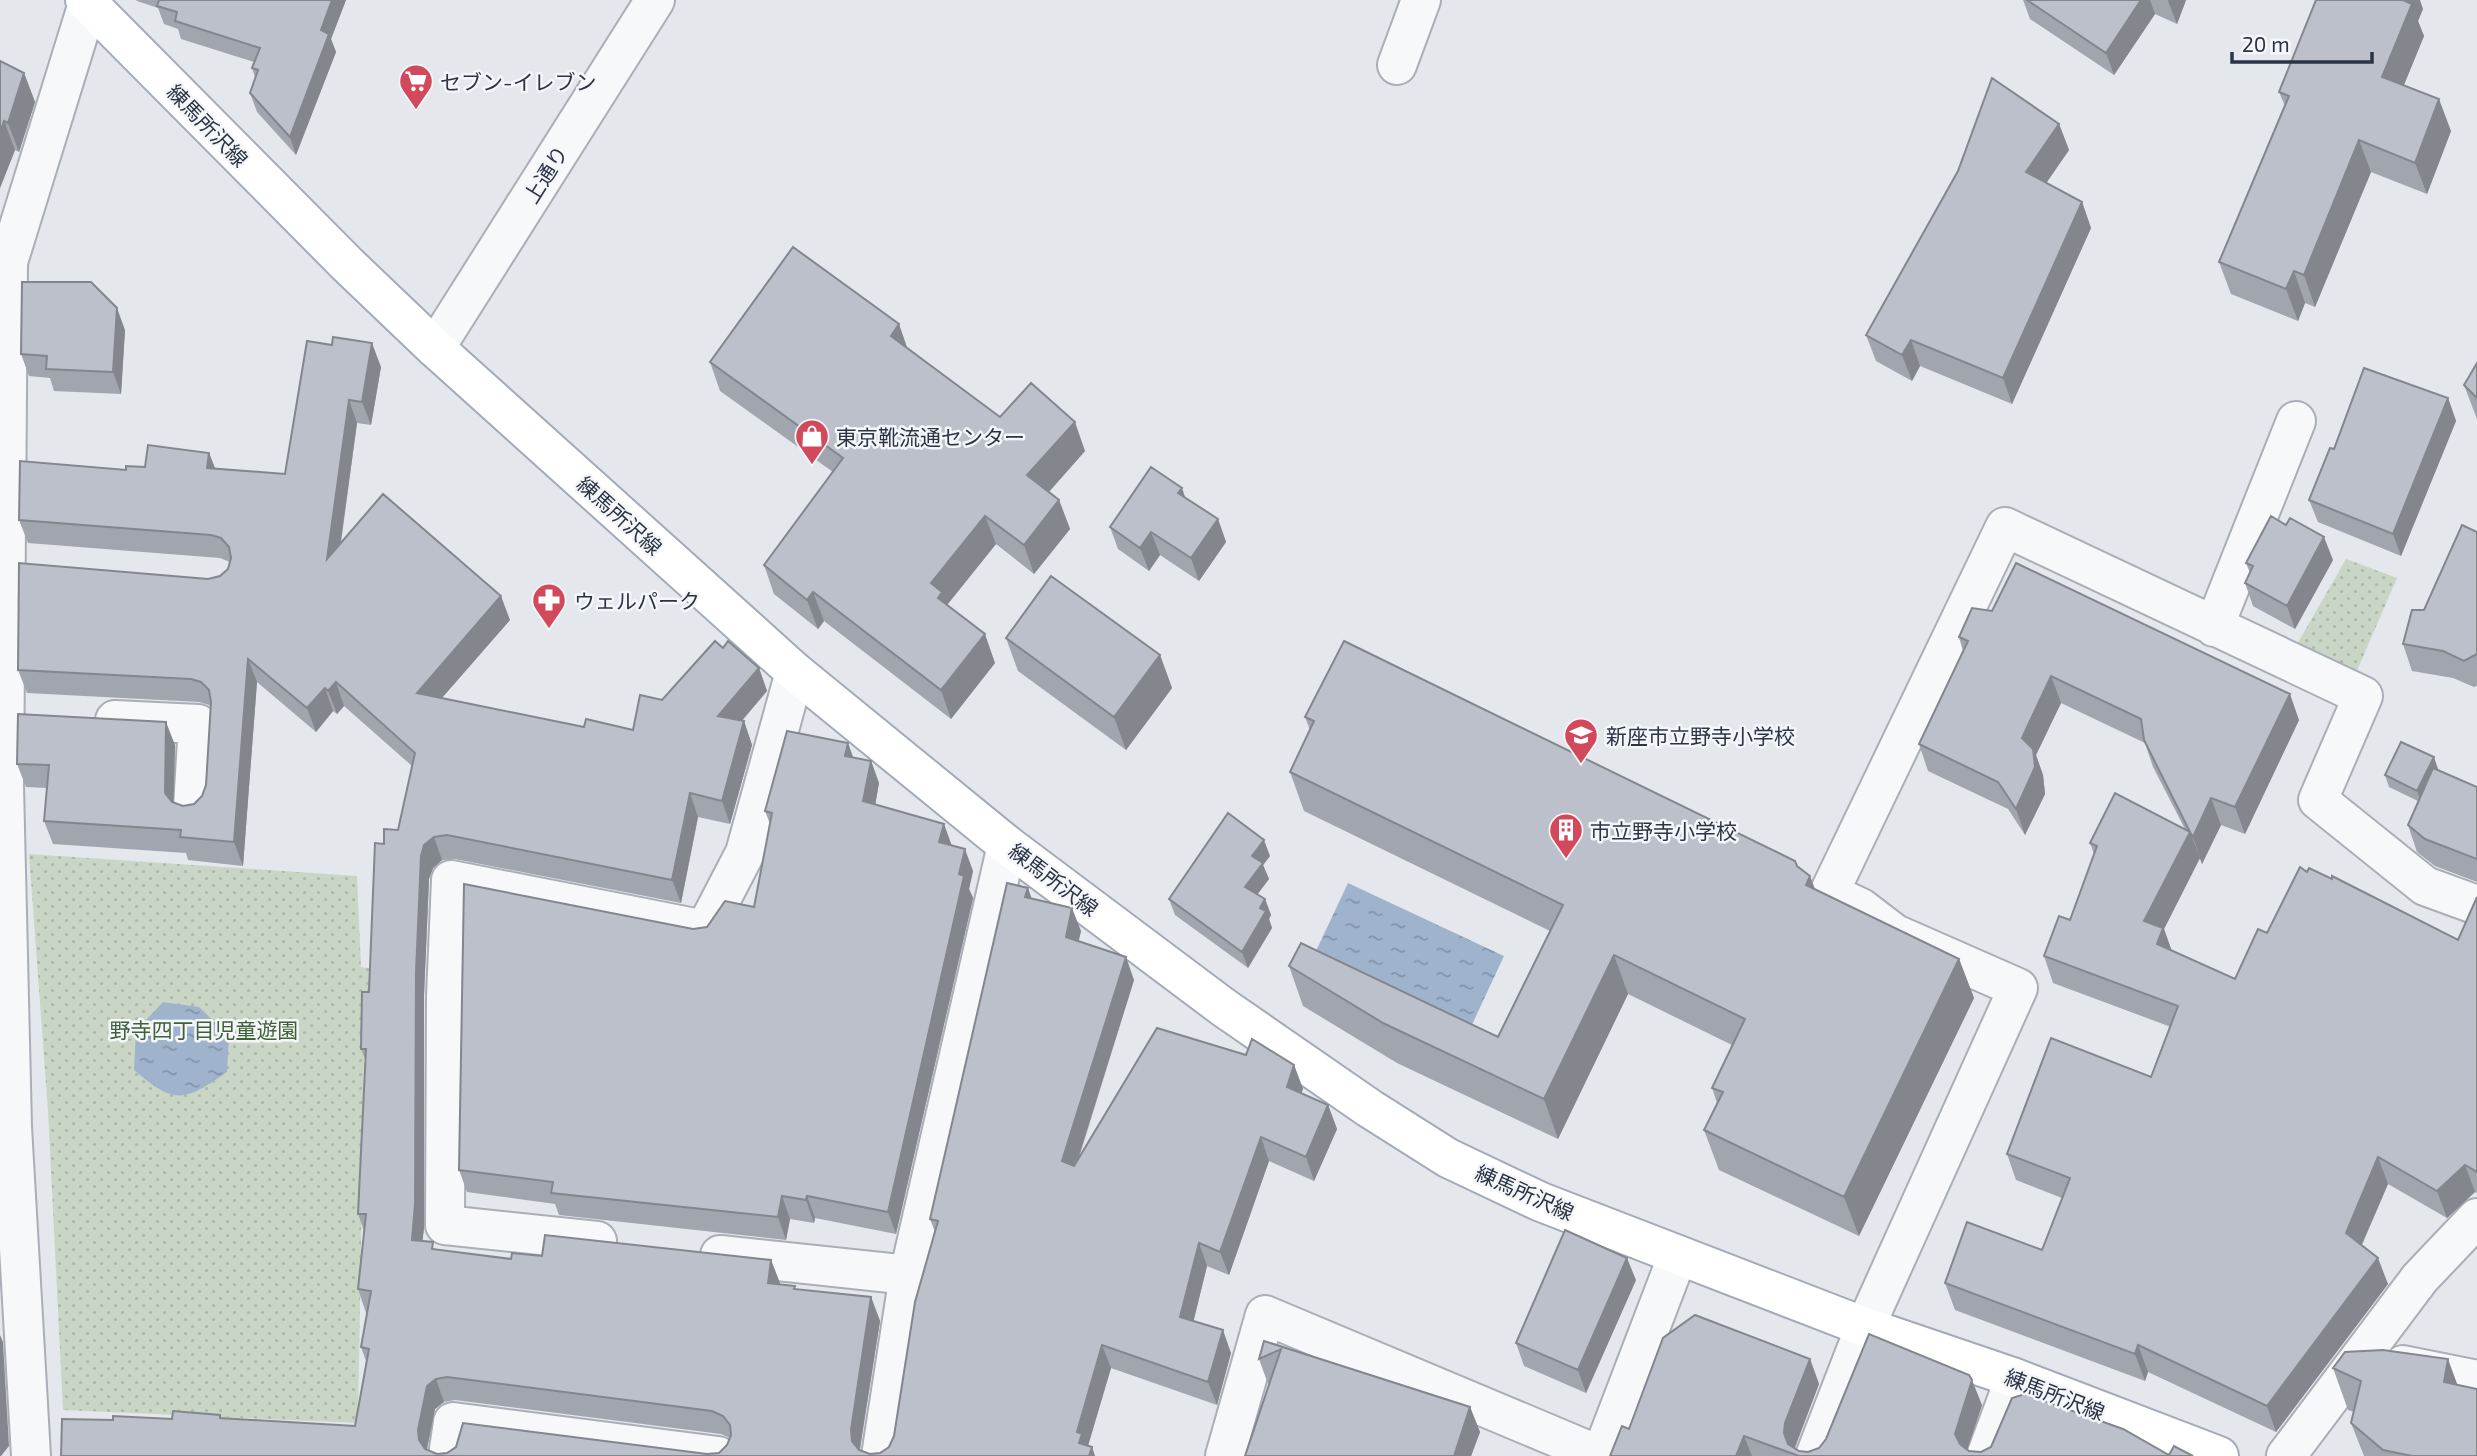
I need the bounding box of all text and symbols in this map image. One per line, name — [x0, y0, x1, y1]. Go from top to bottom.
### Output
scale bar — [2232, 21, 2372, 65]
text: 20 m — [2242, 31, 2290, 56]
supermarket icon: セブン-イレブン — [397, 62, 435, 111]
place label: セブン-イレブン — [440, 69, 596, 94]
street label: 練馬所沢線 — [163, 79, 253, 171]
street label: 上通り — [518, 141, 572, 207]
shop icon: 東京靴流通センター — [793, 417, 831, 466]
place label: 東京靴流通センター — [836, 424, 1025, 449]
street label: 練馬所沢線 — [573, 471, 667, 559]
pharmacy icon: ウェルパーク — [530, 581, 568, 630]
place label: ウェルパーク — [574, 588, 700, 613]
school or university icon: 新座市立野寺小学校 — [1562, 716, 1600, 765]
place label: 新座市立野寺小学校 — [1606, 723, 1795, 748]
building icon: 市立野寺小学校 — [1547, 811, 1585, 860]
place label: 市立野寺小学校 — [1590, 818, 1737, 843]
street label: 練馬所沢線 — [1005, 837, 1103, 921]
park label: 野寺四丁目児童遊園 — [110, 1017, 299, 1042]
street label: 練馬所沢線 — [1472, 1159, 1578, 1225]
street label: 練馬所沢線 — [2002, 1364, 2108, 1424]

